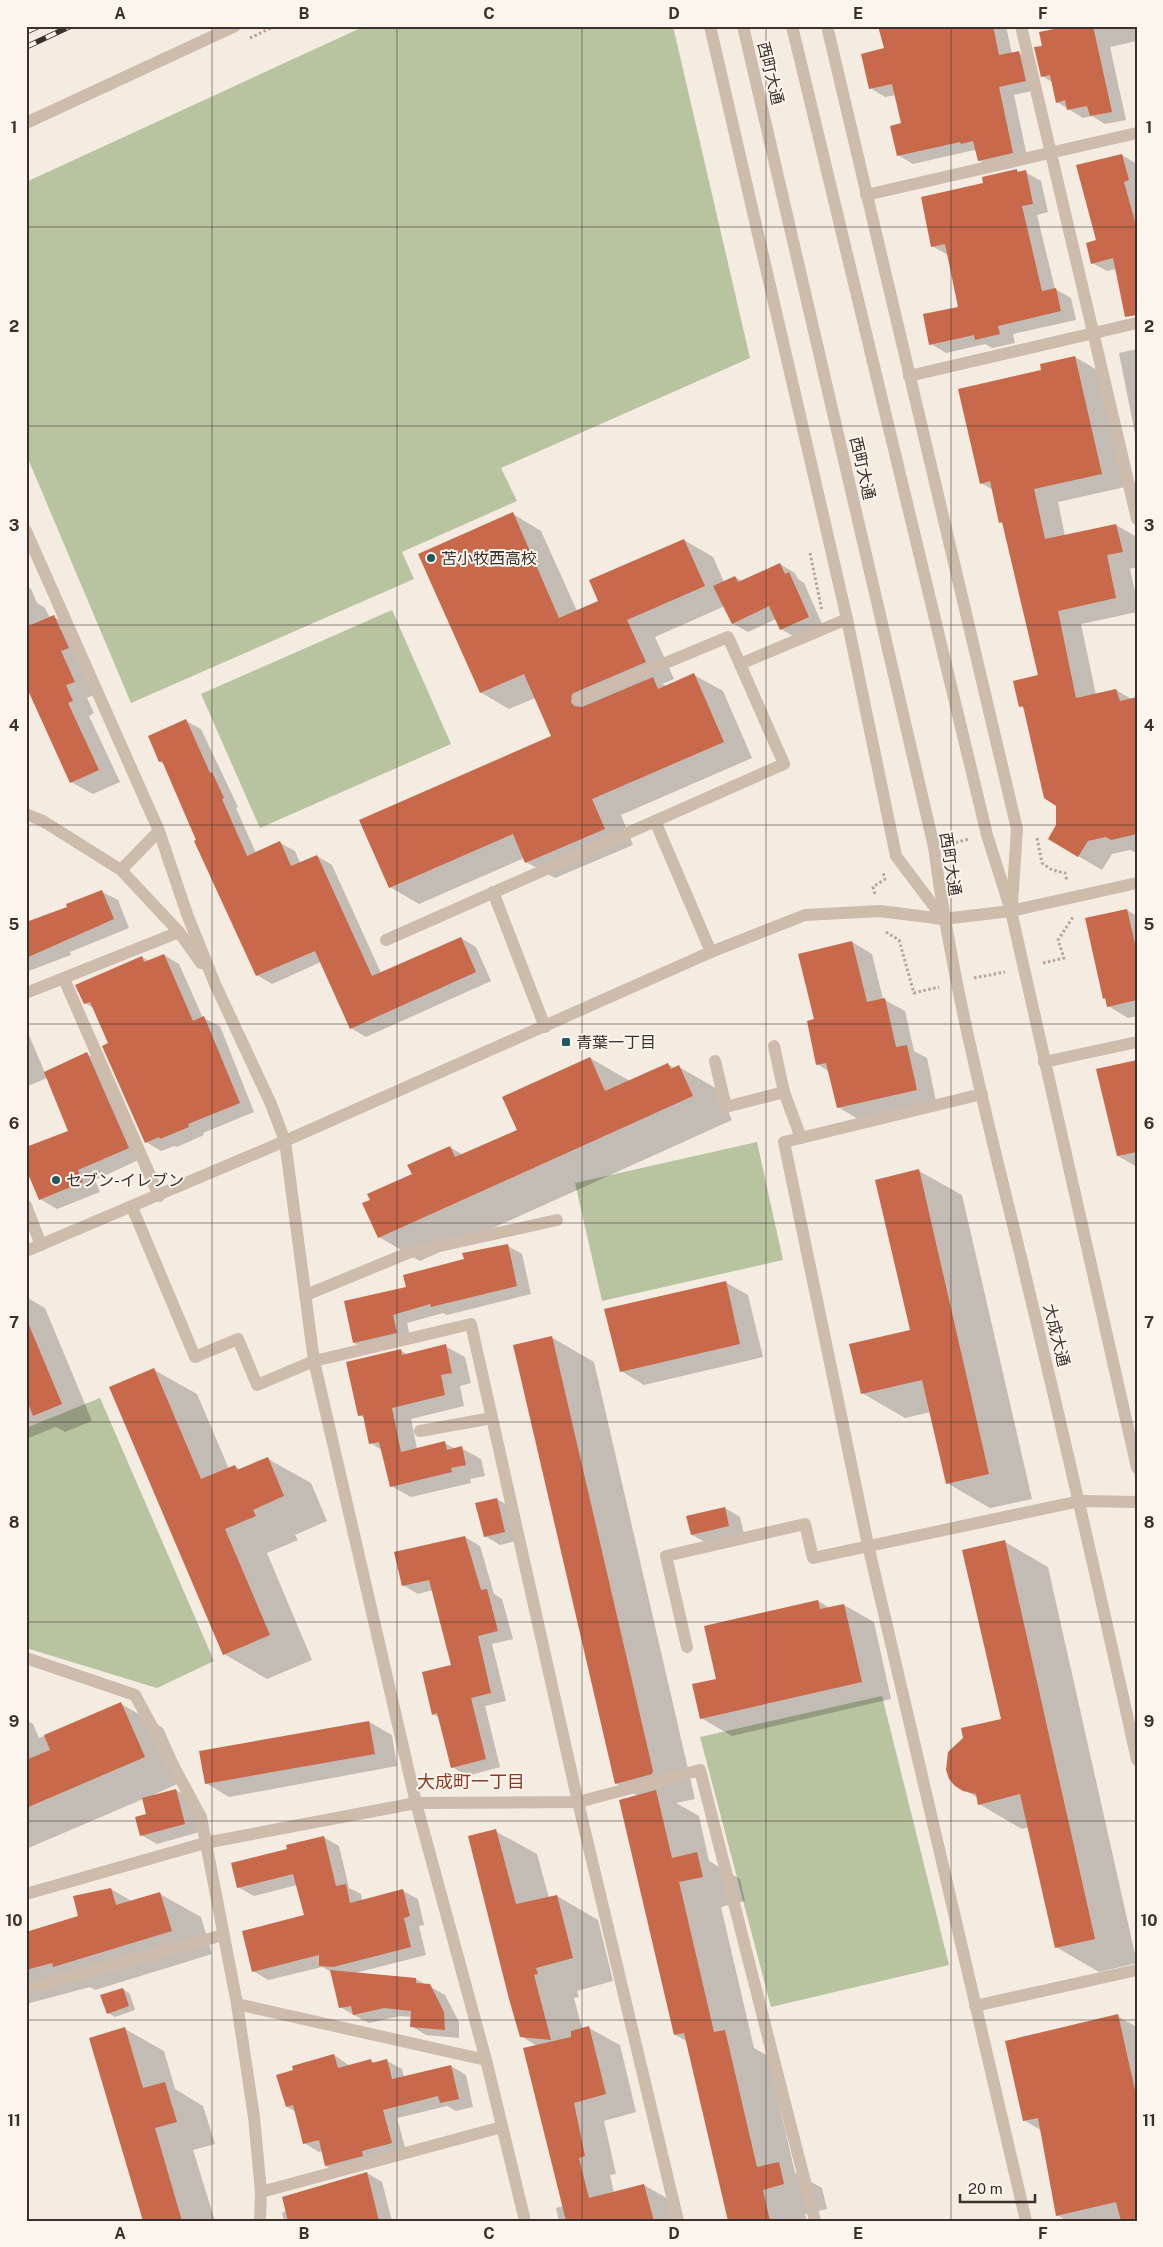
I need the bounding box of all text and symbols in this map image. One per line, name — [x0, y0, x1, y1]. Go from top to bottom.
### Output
text: A — [114, 4, 126, 23]
text: B — [299, 4, 310, 23]
text: C — [483, 4, 495, 23]
text: D — [668, 4, 680, 23]
text: E — [853, 4, 863, 23]
text: F — [1038, 4, 1048, 23]
street label: 西町大通 — [754, 40, 787, 106]
text: 1 — [11, 118, 17, 137]
text: 1 — [1146, 118, 1152, 137]
text: 2 — [9, 317, 19, 336]
text: 2 — [1144, 317, 1154, 336]
street label: 西町大通 — [846, 435, 879, 501]
text: 3 — [9, 516, 19, 535]
text: 3 — [1144, 516, 1154, 535]
place label: 苫小牧西高校 — [441, 549, 537, 568]
marker: 苫小牧西高校 — [425, 552, 437, 564]
text: 4 — [9, 716, 20, 735]
text: 4 — [1144, 716, 1155, 735]
street label: 西町大通 — [936, 831, 965, 897]
text: 5 — [9, 915, 20, 934]
text: 5 — [1144, 915, 1155, 934]
place label: 青葉一丁目 — [576, 1033, 656, 1052]
marker: 青葉一丁目 — [560, 1036, 572, 1048]
text: 6 — [9, 1114, 19, 1133]
text: 6 — [1144, 1114, 1154, 1133]
place label: セブン-イレブン — [66, 1171, 184, 1190]
marker: セブン-イレブン — [50, 1174, 62, 1186]
street label: 大成大通 — [1040, 1302, 1073, 1368]
text: 7 — [9, 1313, 19, 1332]
text: 7 — [1144, 1313, 1154, 1332]
text: 8 — [9, 1513, 20, 1532]
text: 8 — [1144, 1513, 1155, 1532]
text: 9 — [9, 1712, 19, 1731]
text: 9 — [1144, 1712, 1154, 1731]
district label: 大成町一丁目 — [417, 1771, 525, 1792]
text: 10 — [5, 1911, 23, 1930]
text: 10 — [1140, 1911, 1158, 1930]
text: 11 — [7, 2111, 21, 2130]
text: 11 — [1142, 2111, 1156, 2130]
scale bar — [960, 2172, 1036, 2204]
text: 20 m — [968, 2180, 1003, 2197]
text: A — [114, 2224, 126, 2243]
text: B — [299, 2224, 310, 2243]
text: C — [483, 2224, 495, 2243]
text: D — [668, 2224, 680, 2243]
text: E — [853, 2224, 863, 2243]
text: F — [1038, 2224, 1048, 2243]

